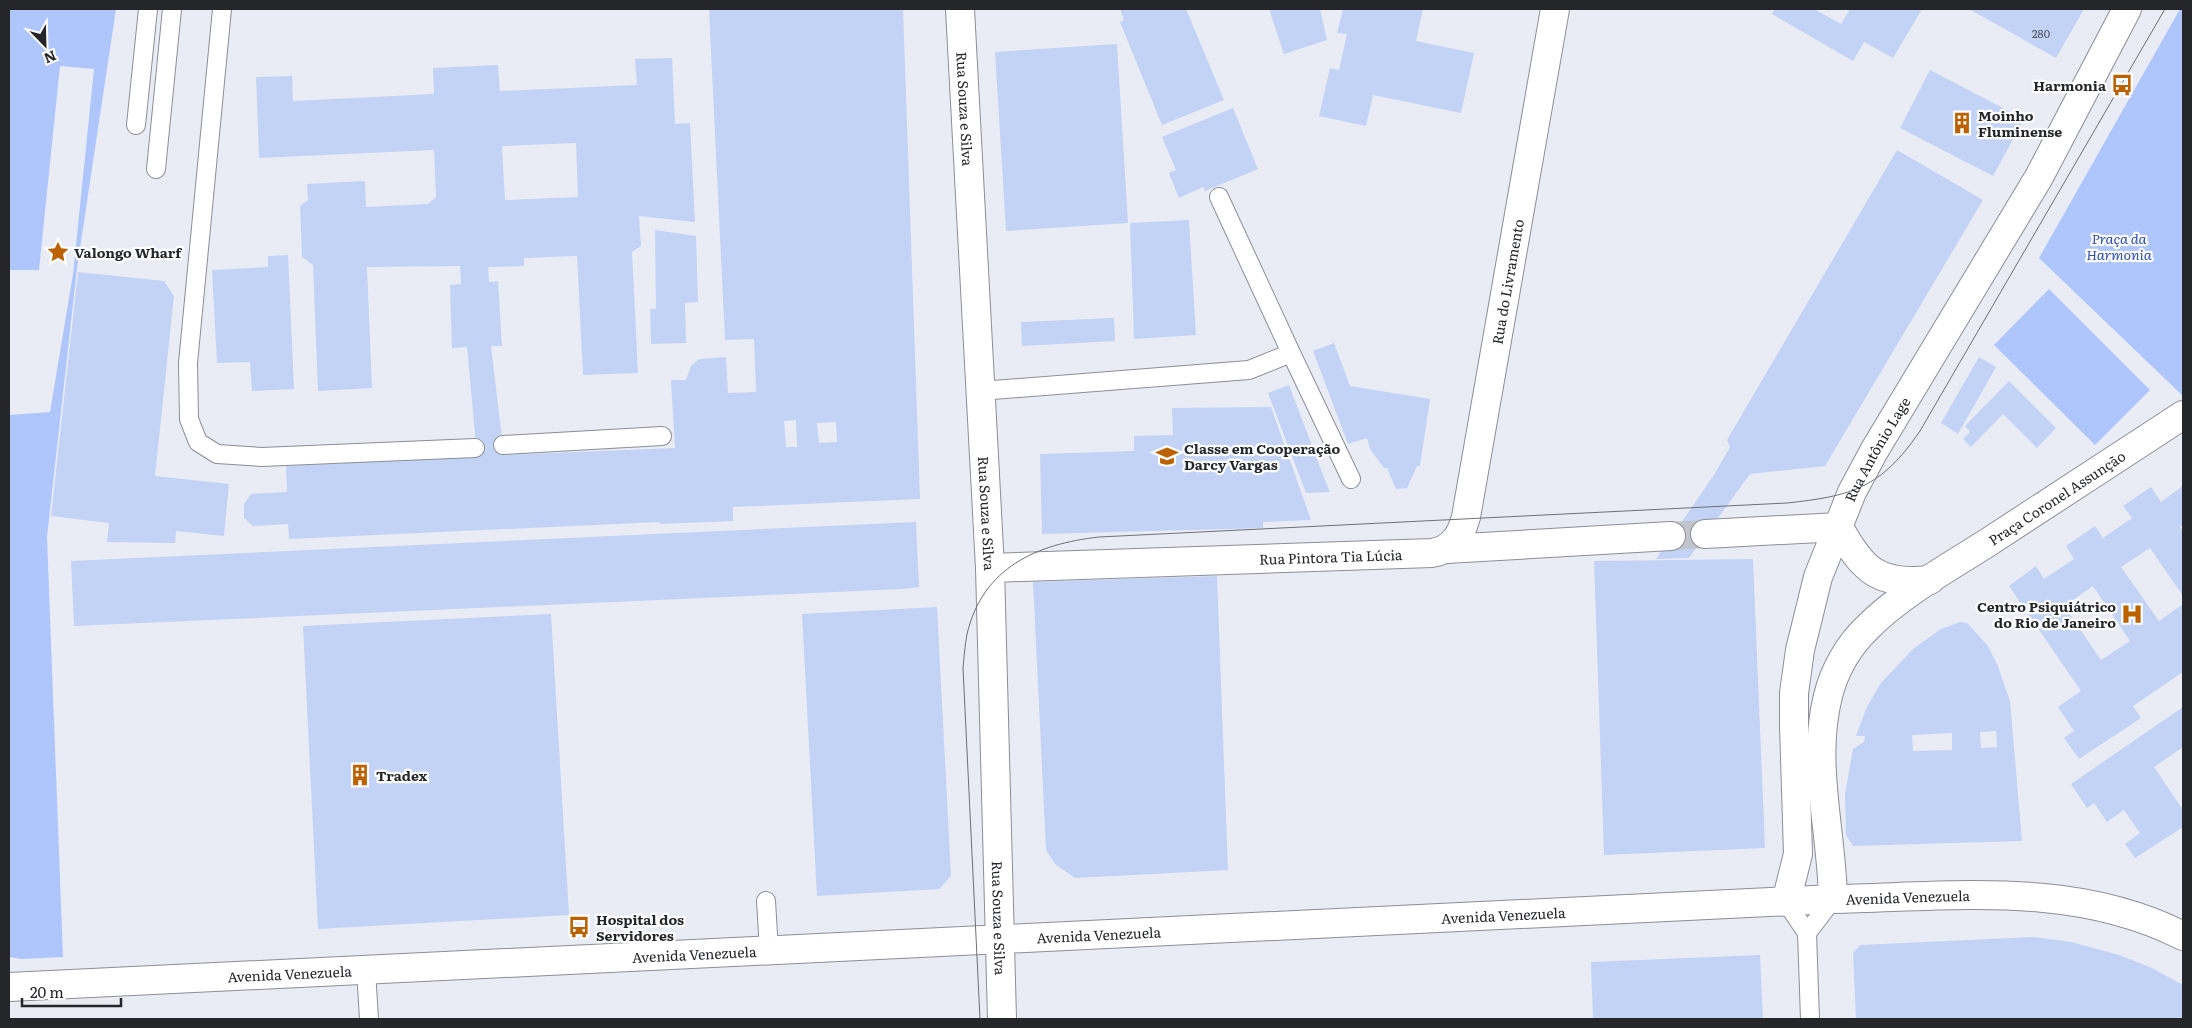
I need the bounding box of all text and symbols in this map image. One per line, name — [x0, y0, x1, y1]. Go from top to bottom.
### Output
north arrow — [20, 20, 70, 70]
house number: 280 — [2032, 25, 2050, 41]
text: N — [41, 46, 60, 69]
street label: Rua Souza e Silva — [952, 51, 978, 167]
bus stop icon: Harmonia — [2109, 72, 2135, 98]
place label: Harmonia — [2033, 75, 2107, 95]
place label: Moinho Fluminense — [1978, 105, 2062, 141]
building icon: Moinho Fluminense — [1949, 110, 1975, 136]
street label: Rua do Livramento — [1486, 217, 1528, 346]
park label: Praça da Harmonia — [2086, 228, 2152, 264]
place icon: Valongo Wharf — [45, 239, 71, 265]
place label: Valongo Wharf — [74, 242, 183, 262]
street label: Rua Antônio Lage — [1839, 393, 1914, 505]
place label: Classe em Cooperação Darcy Vargas — [1184, 438, 1341, 474]
school or university icon: Classe em Cooperação Darcy Vargas — [1154, 443, 1180, 469]
street label: Praça Coronel Assunção — [1984, 445, 2129, 550]
street label: Rua Souza e Silva — [974, 456, 1000, 571]
street label: Rua Pintora Tia Lúcia — [1259, 544, 1403, 569]
place label: Centro Psiquiátrico do Rio de Janeiro — [1977, 596, 2116, 632]
hospital icon: Centro Psiquiátrico do Rio de Janeiro — [2119, 601, 2145, 627]
building icon: Tradex — [347, 762, 373, 788]
place label: Tradex — [376, 765, 428, 785]
street label: Rua Souza e Silva — [988, 861, 1011, 976]
street label: Avenida Venezuela — [1845, 885, 1971, 909]
street label: Avenida Venezuela — [1441, 902, 1566, 928]
place label: Hospital dos Servidores — [596, 909, 684, 945]
bus stop icon: Hospital dos Servidores — [566, 914, 592, 940]
street label: Avenida Venezuela — [1036, 921, 1162, 947]
street label: Avenida Venezuela — [632, 941, 757, 967]
street label: Avenida Venezuela — [227, 960, 353, 986]
scale bar — [22, 976, 121, 1008]
text: 20 m — [30, 980, 64, 1003]

